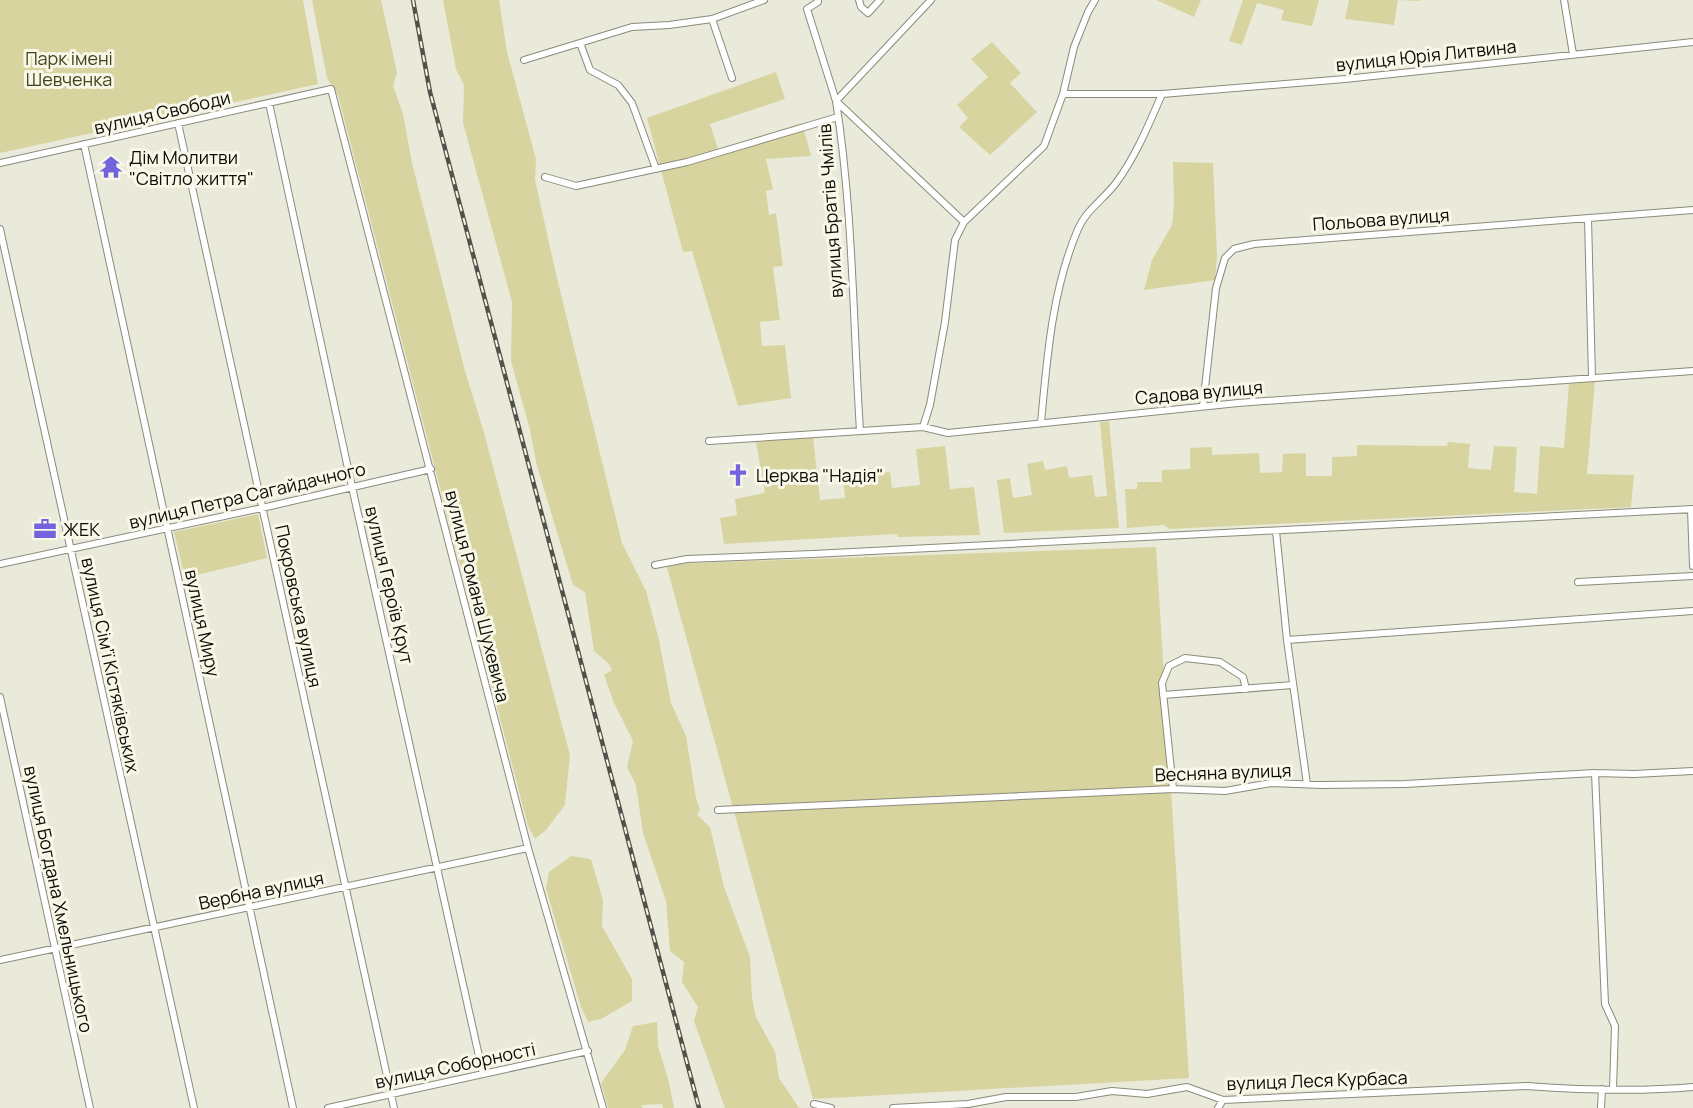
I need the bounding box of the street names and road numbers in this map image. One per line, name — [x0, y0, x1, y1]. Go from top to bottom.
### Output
street label: вулиця Юрія Литвина — [1335, 34, 1517, 76]
street label: вулиця Свободи — [91, 85, 233, 139]
street label: вулиця Братів Чмілів — [812, 123, 848, 299]
street label: Польова вулиця — [1312, 202, 1450, 236]
street label: Садова вулиця — [1134, 374, 1264, 410]
street label: вулиця Петра Сагайдачного — [126, 456, 368, 534]
street label: вулиця Романа Шухевича — [440, 488, 516, 704]
street label: вулиця Героїв Крут — [360, 504, 420, 666]
street label: Покровська вулиця — [270, 523, 328, 689]
street label: вулиця Сімʼї Кістяківських — [76, 555, 146, 775]
street label: вулиця Миру — [180, 567, 226, 679]
street label: Весняна вулиця — [1154, 758, 1292, 786]
street label: вулиця Богдана Хмельницького — [19, 763, 99, 1035]
street label: Вербна вулиця — [196, 865, 326, 915]
street label: вулиця Соборності — [372, 1036, 538, 1094]
street label: вулиця Леся Курбаса — [1226, 1065, 1408, 1095]

